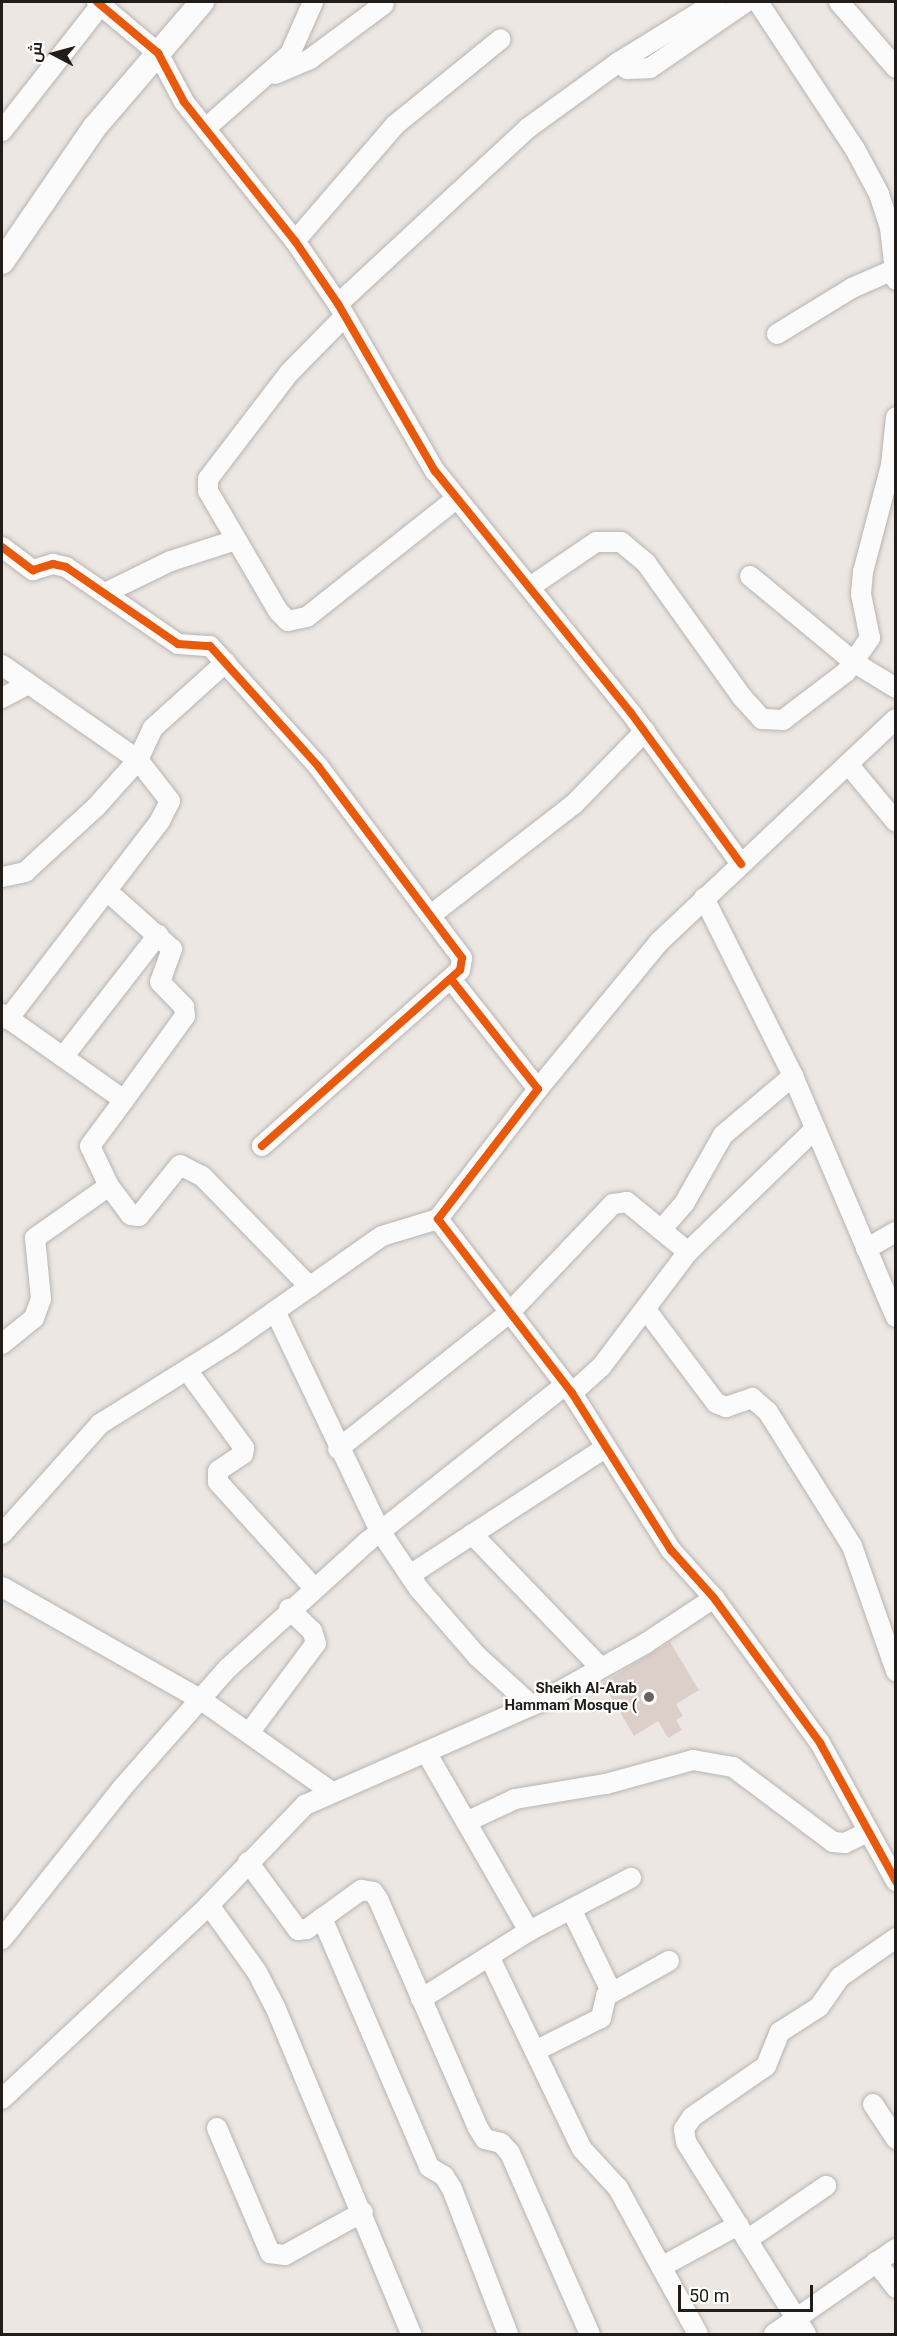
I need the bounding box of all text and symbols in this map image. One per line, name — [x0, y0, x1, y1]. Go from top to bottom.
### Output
north arrow — [24, 24, 84, 84]
text: ش — [25, 41, 46, 63]
place label: Sheikh Al-Arab Hammam Mosque ( — [504, 1679, 637, 1714]
marker: Sheikh Al-Arab Hammam Mosque ( — [642, 1690, 656, 1704]
scale bar — [681, 2273, 816, 2311]
text: 50 m — [689, 2285, 729, 2306]

